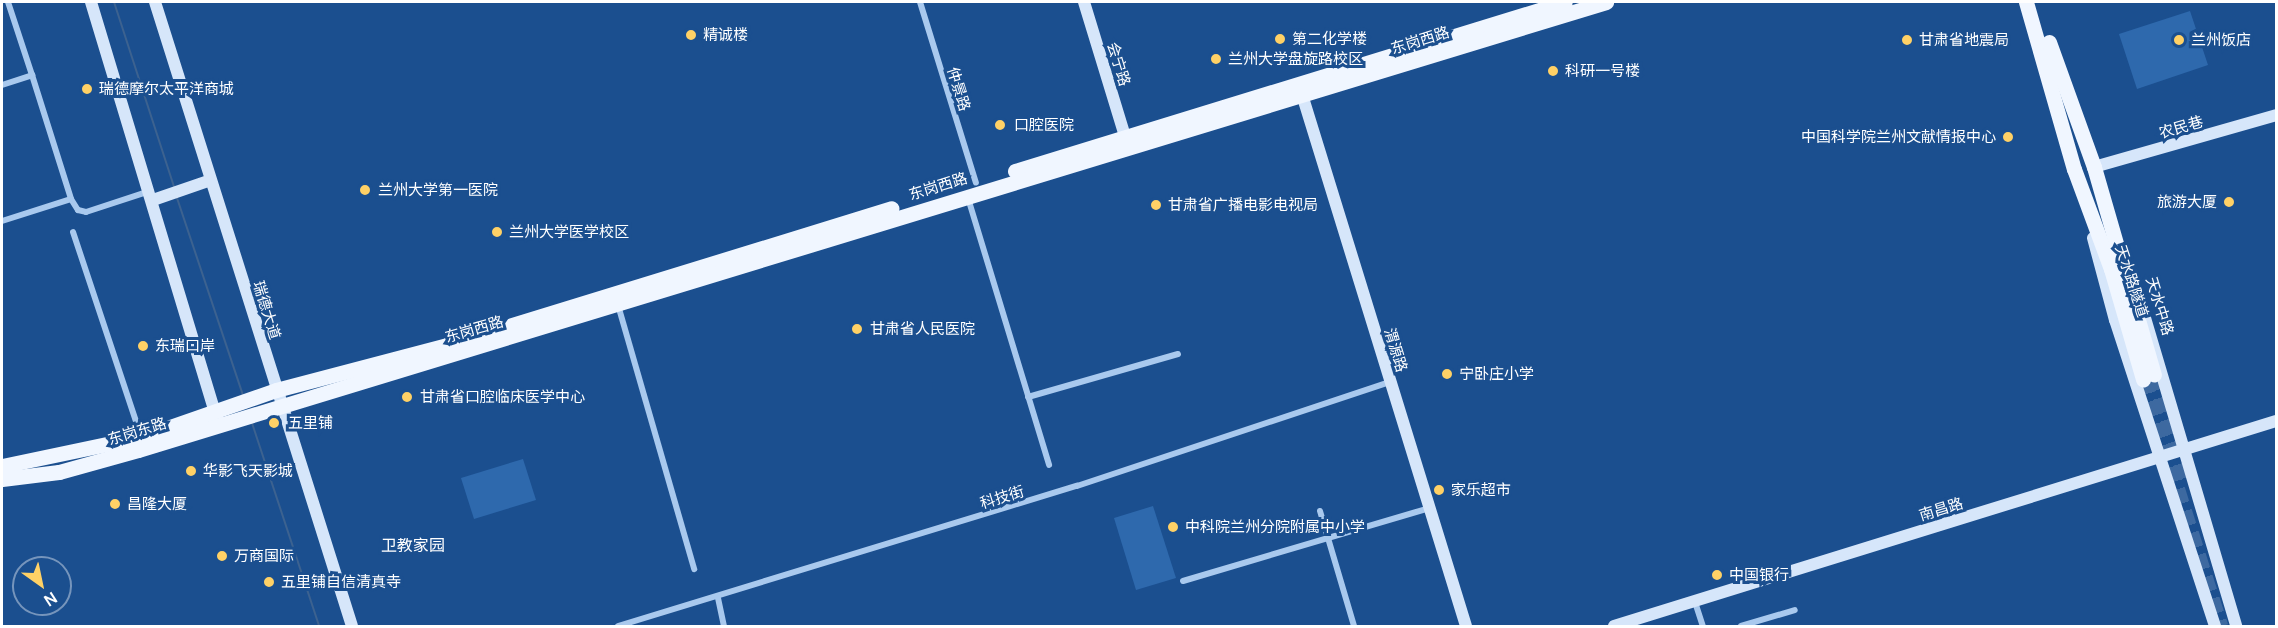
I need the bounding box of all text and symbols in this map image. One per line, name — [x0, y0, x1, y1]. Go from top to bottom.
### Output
street label: 东岗西路 — [1389, 23, 1451, 57]
place label: 精诚楼 — [703, 26, 748, 44]
marker: 精诚楼 — [684, 28, 698, 42]
place label: 第二化学楼 — [1292, 30, 1367, 48]
place label: 甘肃省地震局 — [1919, 31, 2009, 49]
place label: 兰州饭店 — [2191, 31, 2251, 49]
marker: 第二化学楼 — [1273, 32, 1287, 46]
marker: 甘肃省地震局 — [1900, 33, 1914, 47]
marker: 兰州饭店 — [2172, 33, 2186, 47]
street label: 会宁路 — [1104, 40, 1134, 88]
place label: 兰州大学盘旋路校区 — [1228, 50, 1363, 68]
marker: 兰州大学盘旋路校区 — [1209, 52, 1223, 66]
place label: 科研一号楼 — [1565, 62, 1640, 80]
marker: 科研一号楼 — [1546, 64, 1560, 78]
street label: 仲景路 — [944, 65, 974, 113]
place label: 瑞德摩尔太平洋商城 — [99, 80, 234, 98]
marker: 瑞德摩尔太平洋商城 — [80, 82, 94, 96]
street label: 农民巷 — [2157, 112, 2205, 142]
marker: 口腔医院 — [991, 116, 1009, 134]
place label: 口腔医院 — [1014, 116, 1074, 134]
place label: 中国科学院兰州文献情报中心 — [1801, 128, 1996, 146]
marker: 中国科学院兰州文献情报中心 — [2001, 130, 2015, 144]
street label: 东岗西路 — [907, 169, 969, 203]
marker: 兰州大学第一医院 — [356, 181, 374, 199]
place label: 兰州大学第一医院 — [378, 181, 498, 199]
place label: 旅游大厦 — [2157, 193, 2217, 211]
marker: 旅游大厦 — [2222, 195, 2236, 209]
place label: 甘肃省广播电影电视局 — [1168, 196, 1318, 214]
marker: 甘肃省广播电影电视局 — [1149, 198, 1163, 212]
place label: 兰州大学医学校区 — [509, 223, 629, 241]
marker: 兰州大学医学校区 — [490, 225, 504, 239]
street label: 天水路隧道 — [2112, 243, 2152, 319]
street label: 天水中路 — [2143, 275, 2177, 337]
street label: 瑞德大道 — [250, 279, 284, 341]
street label: 东岗西路 — [443, 312, 505, 346]
marker: 甘肃省人民医院 — [848, 320, 866, 338]
place label: 甘肃省人民医院 — [870, 320, 975, 338]
street label: 渭源路 — [1381, 326, 1411, 374]
place label: 东瑞口岸 — [155, 337, 215, 355]
marker: 东瑞口岸 — [136, 339, 150, 353]
place label: 宁卧庄小学 — [1459, 365, 1534, 383]
marker: 宁卧庄小学 — [1440, 367, 1454, 381]
marker: 甘肃省口腔临床医学中心 — [398, 388, 416, 406]
place label: 甘肃省口腔临床医学中心 — [420, 388, 585, 406]
street label: 东岗东路 — [106, 414, 168, 448]
marker: 五里铺 — [265, 414, 283, 432]
place label: 五里铺 — [288, 414, 333, 432]
place label: 华影飞天影城 — [203, 462, 293, 480]
marker: 华影飞天影城 — [184, 464, 198, 478]
place label: 家乐超市 — [1451, 481, 1511, 499]
street label: 科技街 — [978, 482, 1026, 512]
marker: 家乐超市 — [1432, 483, 1446, 497]
street label: 南昌路 — [1917, 494, 1965, 524]
place label: 昌隆大厦 — [127, 495, 187, 513]
marker: 昌隆大厦 — [108, 497, 122, 511]
place label: 中科院兰州分院附属中小学 — [1185, 518, 1365, 536]
marker: 中科院兰州分院附属中小学 — [1166, 520, 1180, 534]
district label: 卫教家园 — [381, 535, 445, 555]
place label: 万商国际 — [234, 547, 294, 565]
marker: 万商国际 — [215, 549, 229, 563]
north arrow — [12, 556, 72, 616]
place label: 中国银行 — [1729, 566, 1789, 584]
marker: 中国银行 — [1710, 568, 1724, 582]
place label: 五里铺自信清真寺 — [281, 573, 401, 591]
marker: 五里铺自信清真寺 — [262, 575, 276, 589]
text: N — [40, 587, 62, 612]

